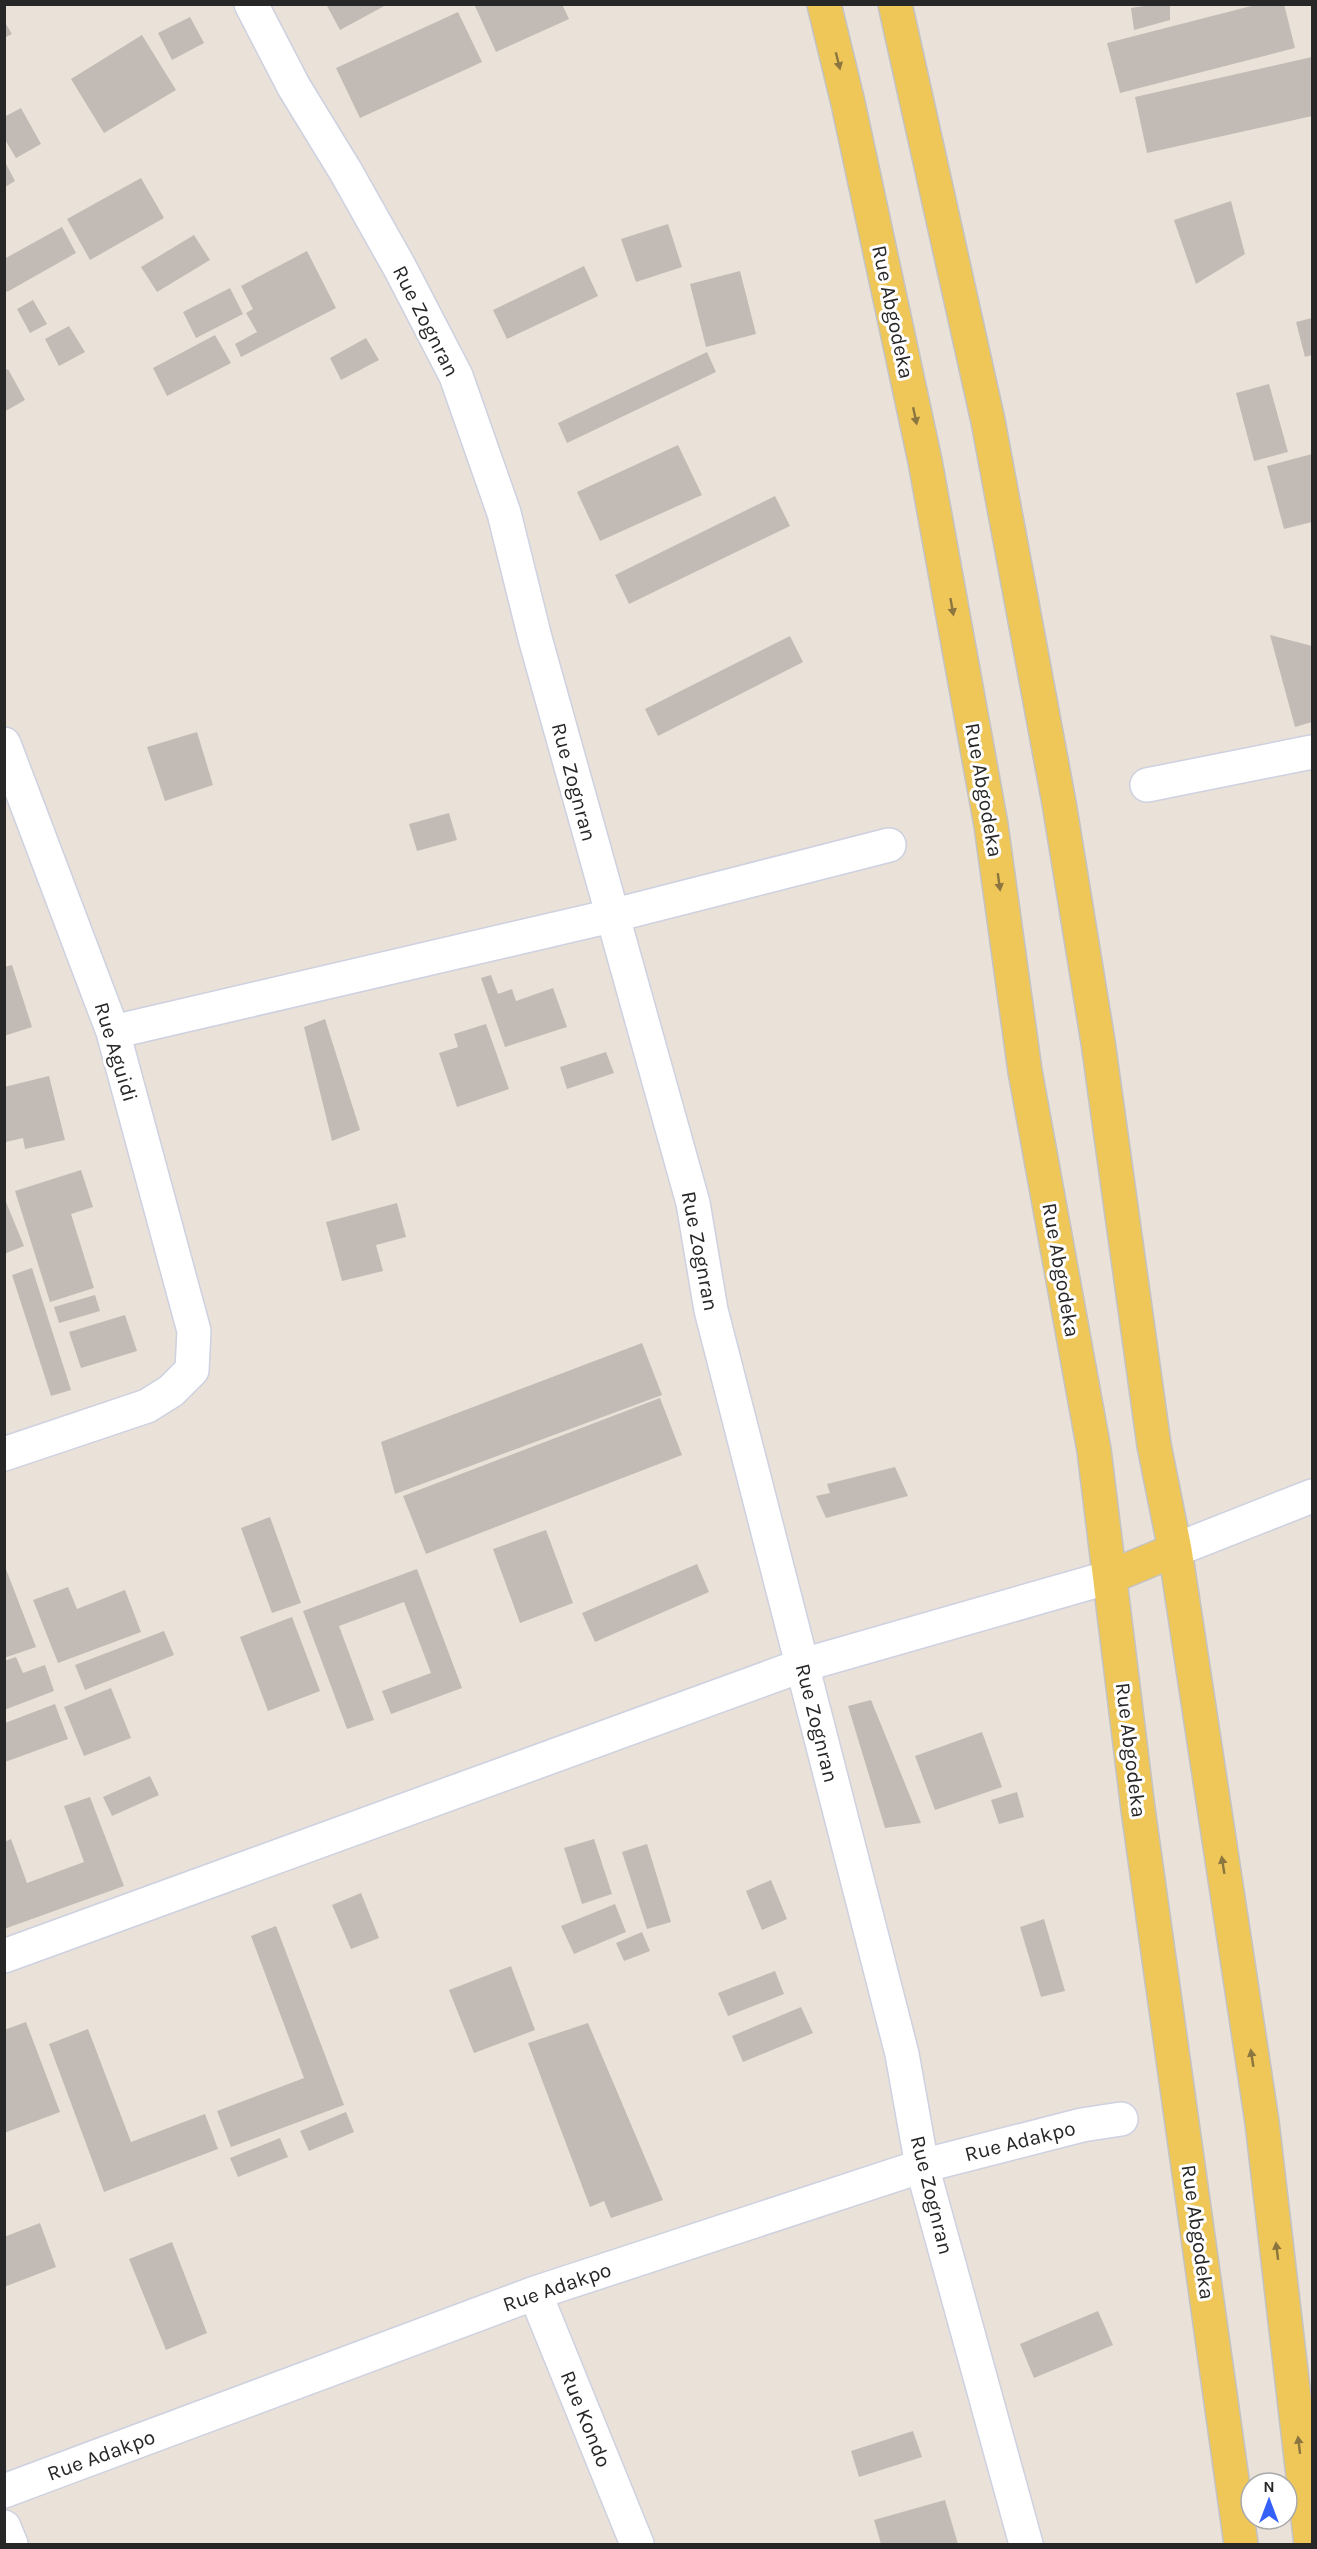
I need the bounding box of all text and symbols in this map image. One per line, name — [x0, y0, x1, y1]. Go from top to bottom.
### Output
one-way arrow — [833, 52, 843, 70]
street label: Rue Abgodeka — [867, 243, 919, 381]
street label: Rue Zognran — [388, 261, 464, 381]
one-way arrow — [911, 407, 920, 426]
one-way arrow — [947, 598, 956, 617]
street label: Rue Zognran — [547, 720, 601, 844]
street label: Rue Abgodeka — [960, 721, 1008, 859]
one-way arrow — [995, 873, 1004, 892]
street label: Rue Aguidi — [89, 999, 143, 1105]
street label: Rue Zognran — [677, 1189, 723, 1313]
street label: Rue Abgodeka — [1037, 1201, 1085, 1339]
street label: Rue Zognran — [791, 1661, 843, 1785]
street label: Rue Abgodeka — [1111, 1681, 1151, 1819]
one-way arrow — [1218, 1855, 1227, 1874]
one-way arrow — [1247, 2048, 1256, 2067]
street label: Rue Adakpo — [962, 2116, 1078, 2166]
street label: Rue Zognran — [906, 2133, 958, 2257]
street label: Rue Abgodeka — [1177, 2163, 1219, 2301]
one-way arrow — [1272, 2241, 1281, 2260]
street label: Rue Adakpo — [500, 2257, 614, 2317]
street label: Rue Kondo — [556, 2367, 616, 2471]
street label: Rue Adakpo — [44, 2424, 158, 2486]
one-way arrow — [1294, 2435, 1304, 2454]
north arrow — [1239, 2471, 1299, 2531]
text: N — [1263, 2477, 1275, 2496]

